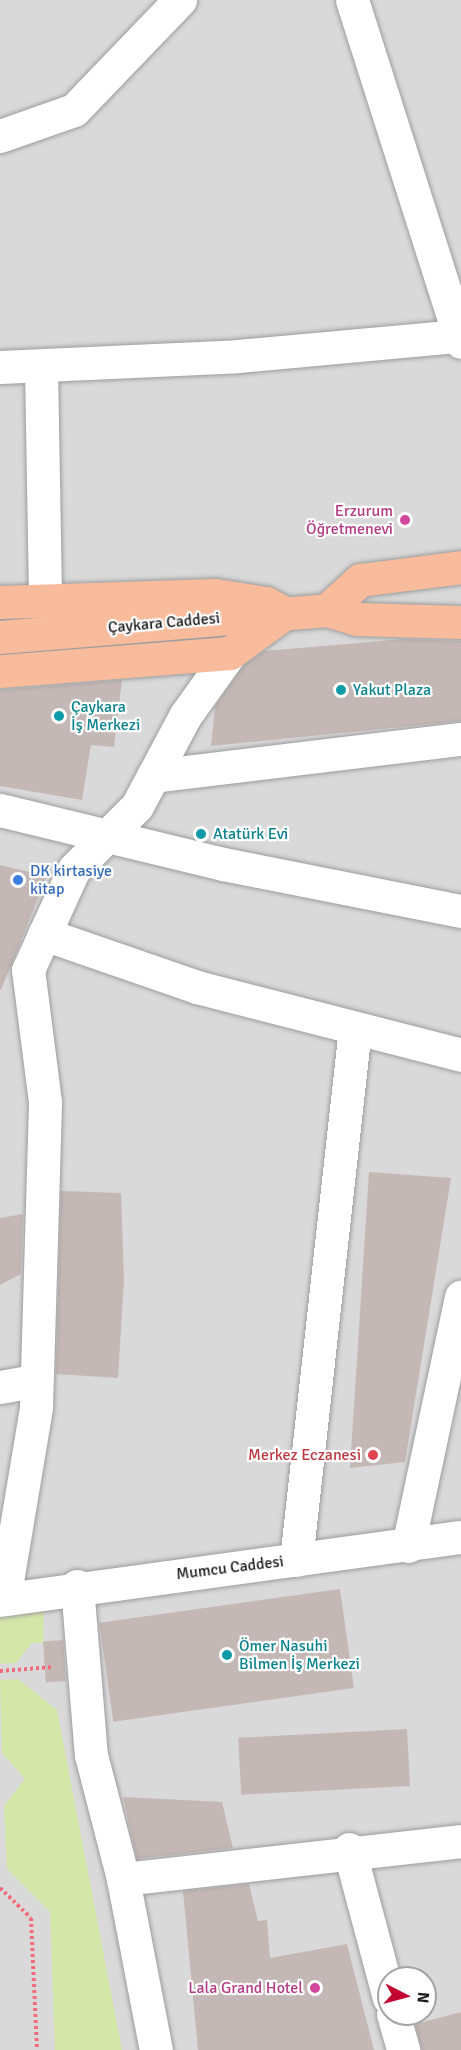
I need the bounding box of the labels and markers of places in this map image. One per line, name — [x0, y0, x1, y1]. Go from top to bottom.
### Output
place label: Erzurum Öğretmenevi — [306, 501, 393, 539]
marker: Erzurum Öğretmenevi — [398, 513, 412, 527]
place label: Yakut Plaza — [353, 680, 431, 700]
marker: Yakut Plaza — [334, 683, 348, 697]
place label: Çaykara İş Merkezi — [71, 697, 140, 735]
marker: Çaykara İş Merkezi — [52, 709, 66, 723]
place label: Atatürk Evi — [213, 824, 288, 844]
marker: Atatürk Evi — [194, 827, 208, 841]
place label: DK kirtasiye kitap — [30, 861, 112, 899]
marker: DK kirtasiye kitap — [11, 873, 25, 887]
place label: Merkez Eczanesi — [248, 1445, 361, 1465]
marker: Merkez Eczanesi — [366, 1448, 380, 1462]
place label: Ömer Nasuhi Bilmen İş Merkezi — [239, 1636, 360, 1674]
marker: Ömer Nasuhi Bilmen İş Merkezi — [220, 1648, 234, 1662]
place label: Lala Grand Hotel — [188, 1978, 303, 1998]
marker: Lala Grand Hotel — [308, 1981, 322, 1995]

